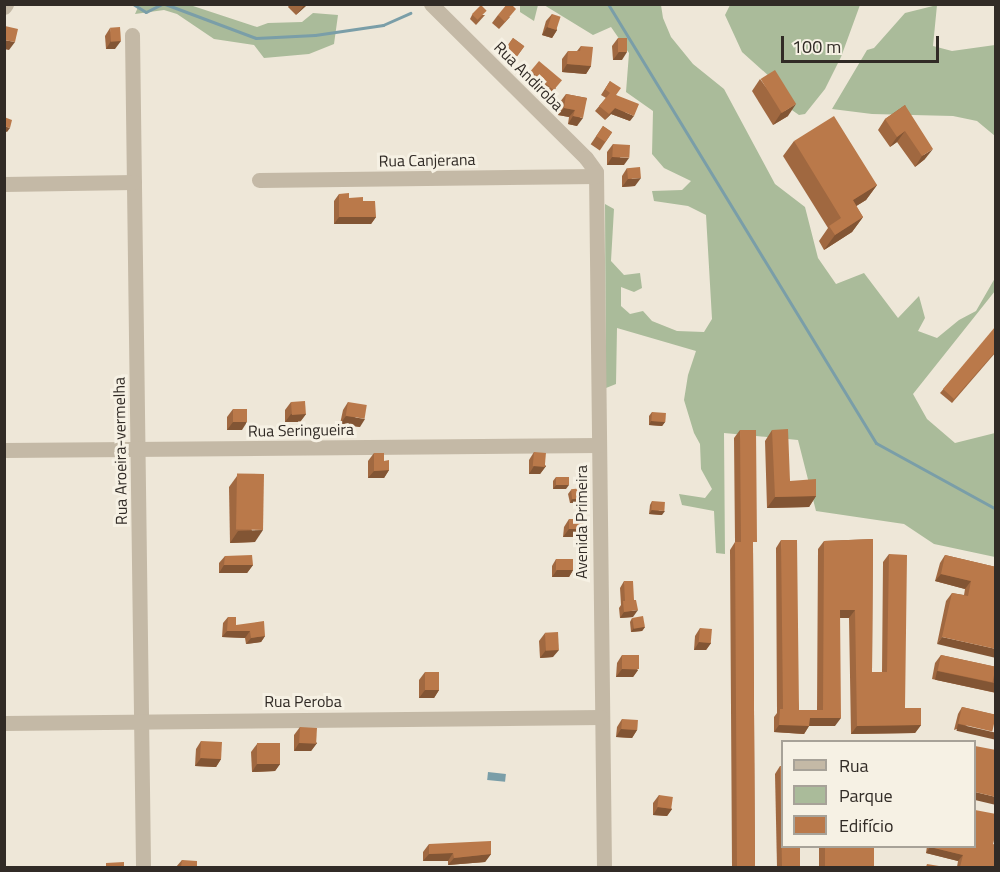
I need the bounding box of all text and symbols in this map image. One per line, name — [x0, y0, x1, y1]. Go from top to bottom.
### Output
scale bar — [784, 24, 942, 62]
text: 100 m — [792, 33, 841, 60]
street label: Rua Andiroba — [490, 37, 568, 115]
street label: Rua Canjerana — [378, 150, 476, 170]
street label: Rua Aroeira-vermelha — [109, 377, 131, 525]
street label: Rua Seringueira — [248, 419, 354, 441]
street label: Avenida Primeira — [571, 465, 591, 579]
street label: Rua Peroba — [264, 691, 342, 711]
legend — [781, 740, 976, 848]
text: Rua — [839, 752, 869, 779]
text: Parque — [839, 782, 893, 809]
text: Edifício — [839, 812, 893, 839]

